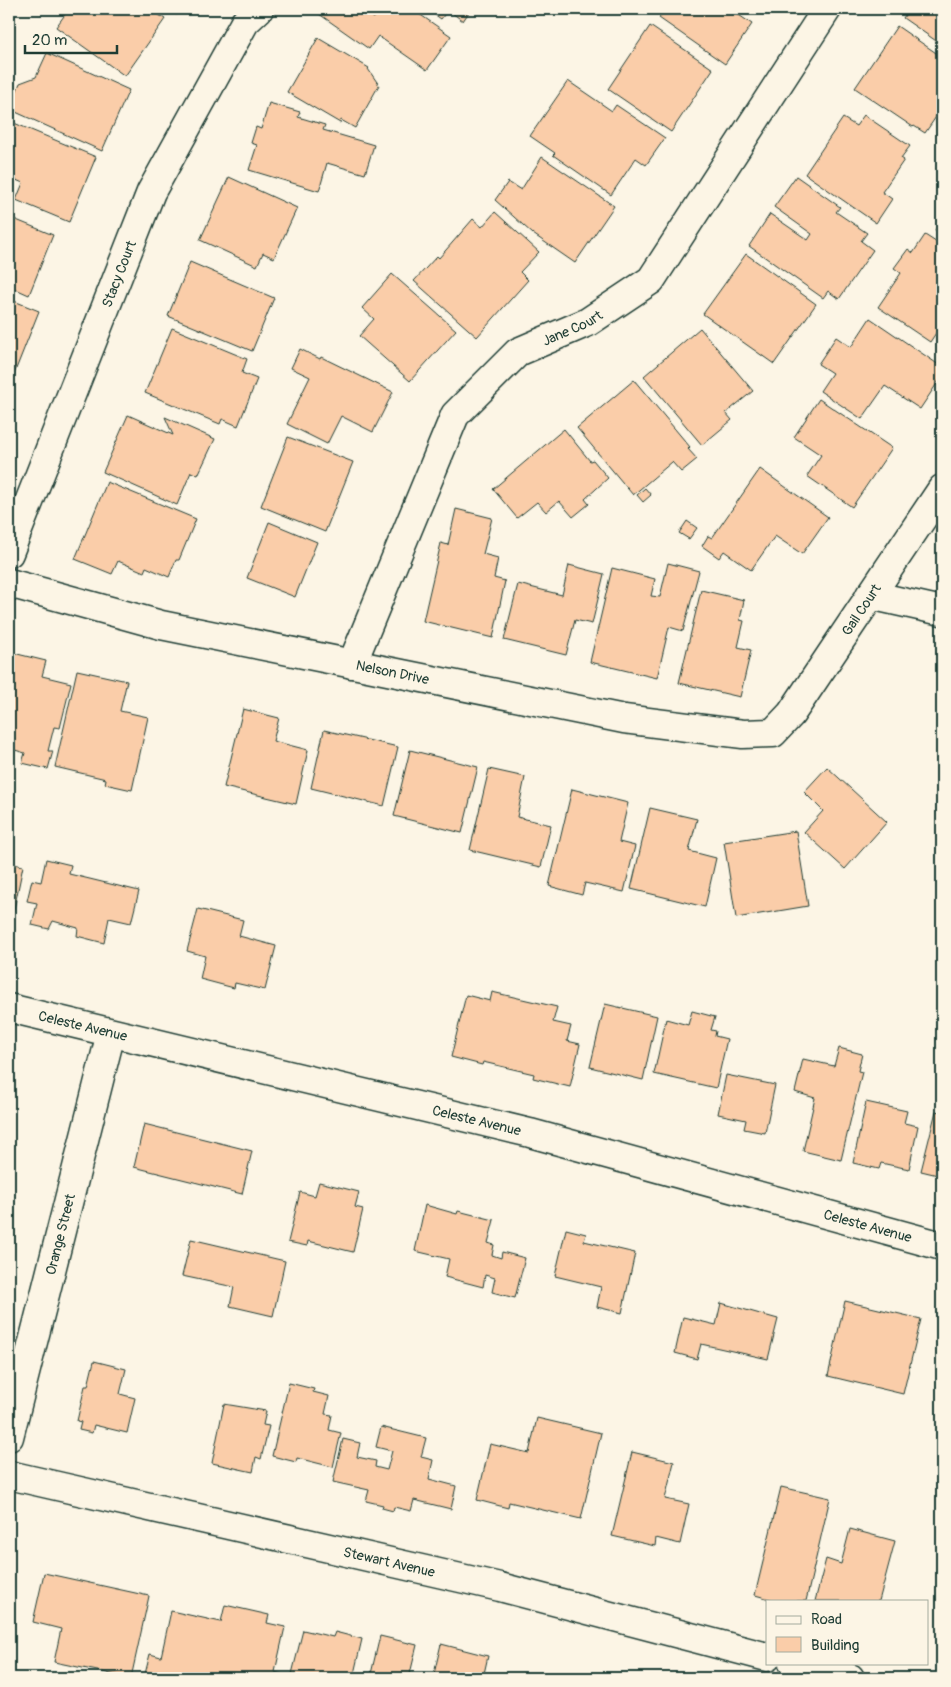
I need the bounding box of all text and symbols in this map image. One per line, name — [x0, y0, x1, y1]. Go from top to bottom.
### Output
scale bar — [25, 22, 118, 54]
text: 20 m — [32, 31, 67, 50]
street label: Stacy Court — [98, 238, 140, 310]
street label: Jane Court — [540, 307, 606, 350]
street label: Gail Court — [838, 581, 885, 639]
street label: Nelson Drive — [354, 657, 431, 688]
street label: Celeste Avenue — [37, 1007, 129, 1045]
street label: Celeste Avenue — [431, 1102, 523, 1140]
street label: Orange Street — [42, 1192, 79, 1277]
street label: Celeste Avenue — [822, 1206, 914, 1246]
street label: Stewart Avenue — [342, 1544, 437, 1581]
legend — [766, 1600, 928, 1664]
text: Road — [811, 1610, 842, 1629]
text: Building — [811, 1636, 859, 1655]

